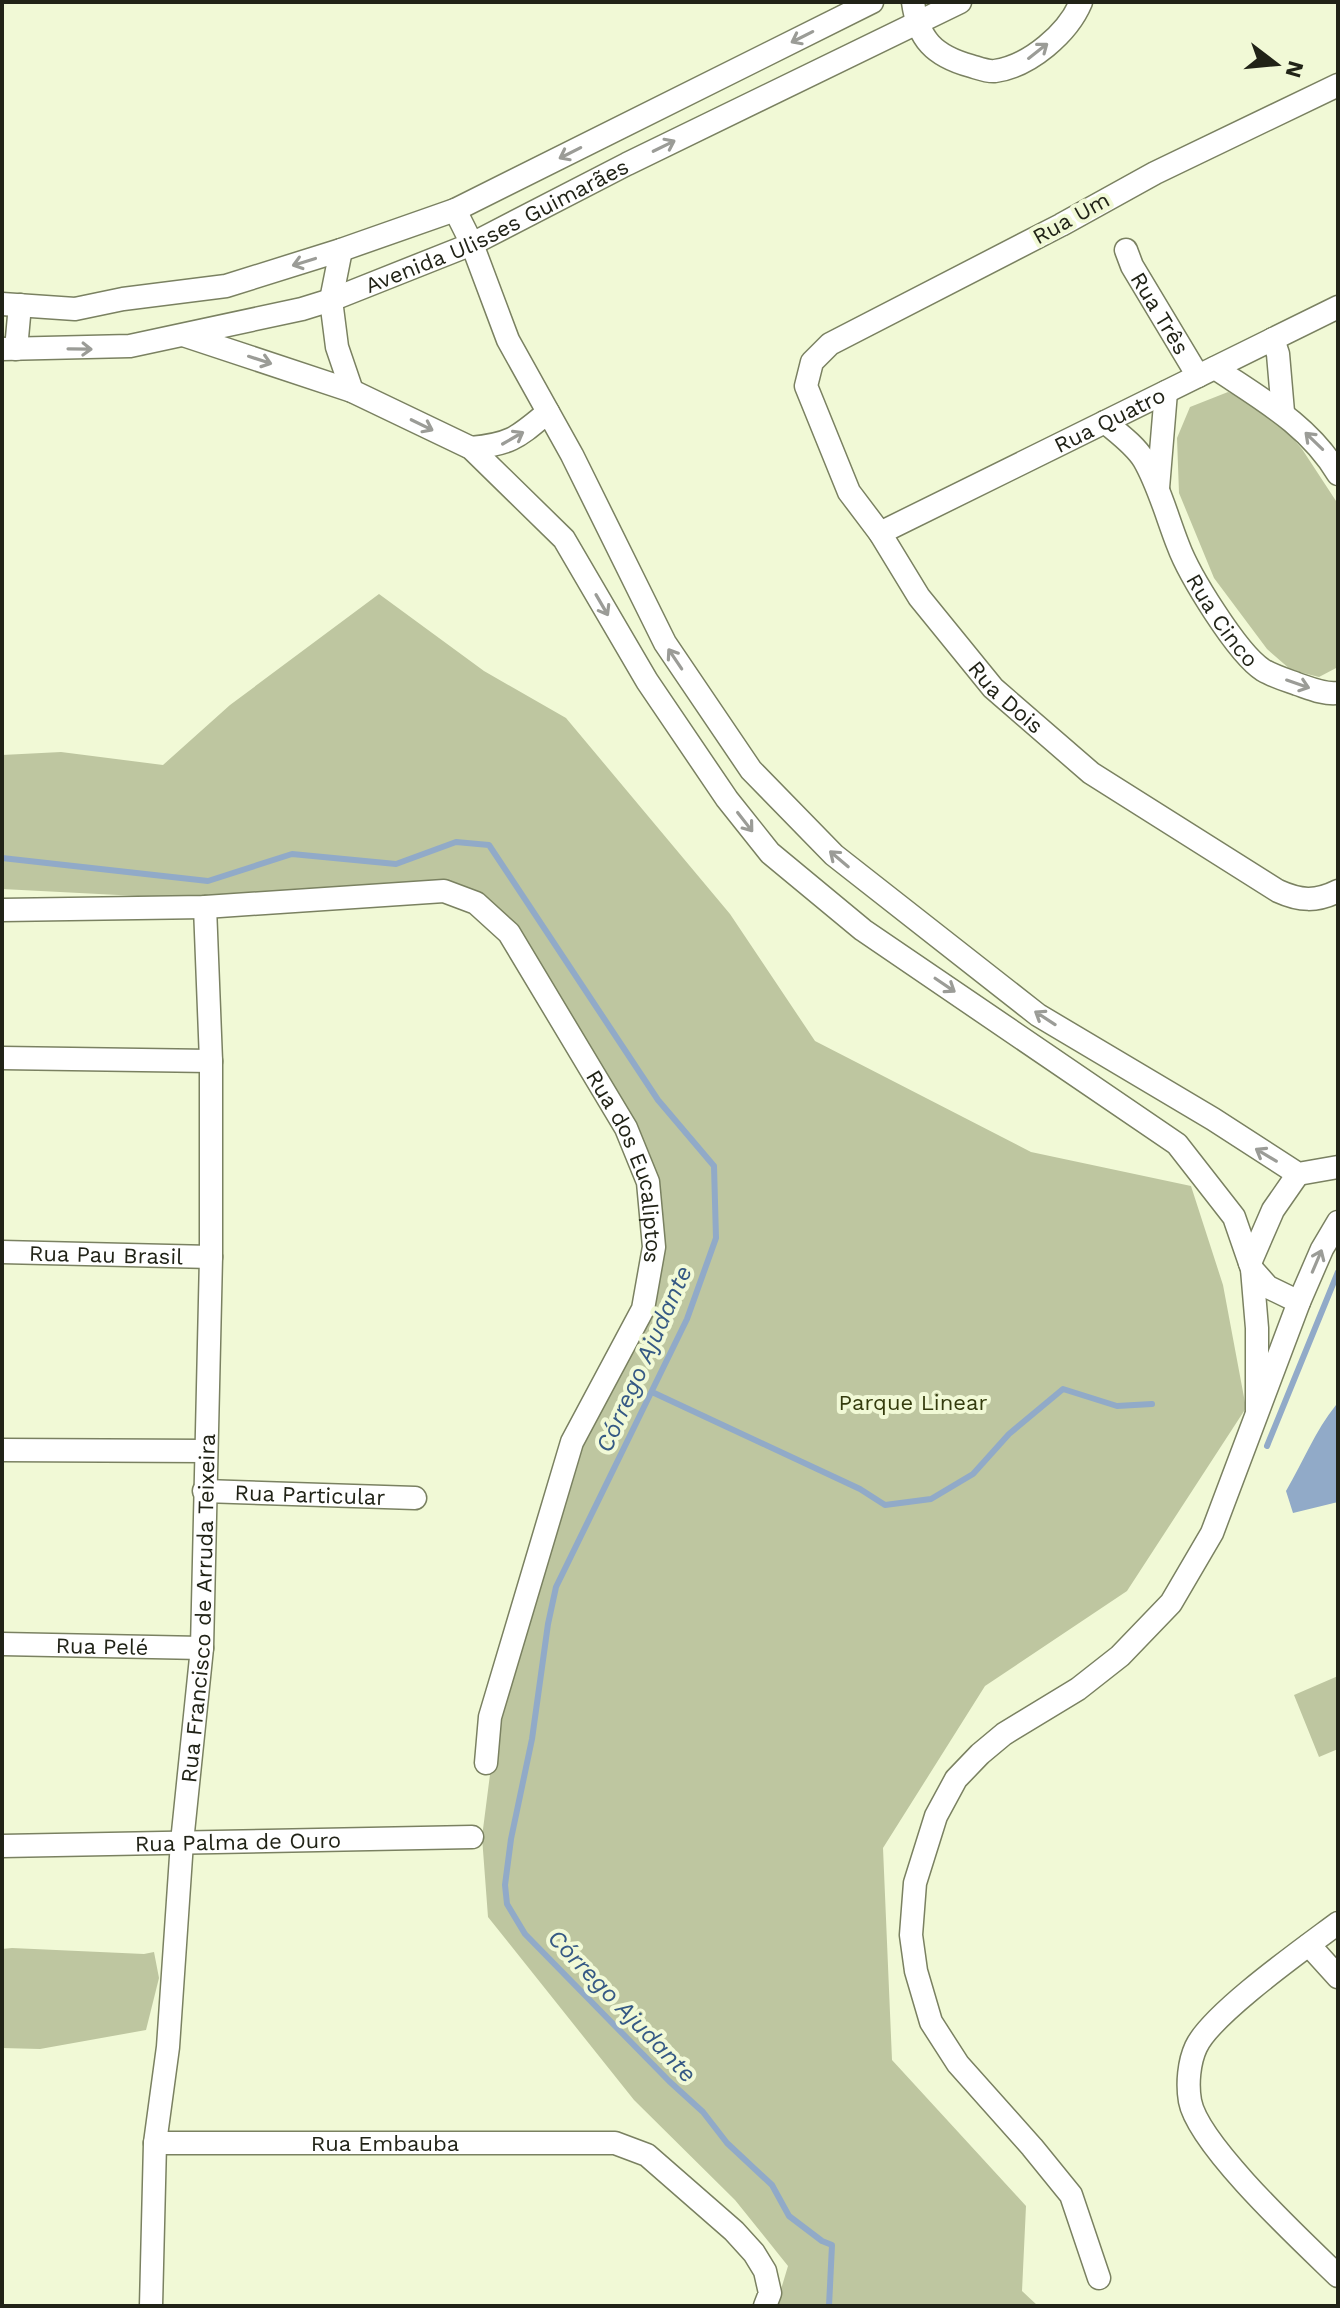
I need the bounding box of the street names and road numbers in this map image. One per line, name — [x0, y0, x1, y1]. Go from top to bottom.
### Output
street label: Avenida Ulisses Guimarães — [361, 153, 632, 298]
street label: Rua Um — [1028, 187, 1114, 249]
street label: Rua Três — [1126, 267, 1195, 359]
street label: Rua Quatro — [1050, 382, 1169, 458]
street label: Rua Cinco — [1182, 569, 1264, 672]
street label: Rua Dois — [963, 656, 1048, 738]
street label: Rua dos Eucaliptos — [581, 1065, 667, 1266]
street label: Rua Pau Brasil — [29, 1240, 184, 1269]
street label: Rua Francisco de Arruda Teixeira — [176, 1433, 219, 1784]
street label: Rua Particular — [234, 1480, 386, 1510]
street label: Rua Pelé — [55, 1633, 149, 1659]
street label: Rua Palma de Ouro — [135, 1827, 341, 1856]
street label: Rua Embauba — [311, 2131, 459, 2156]

